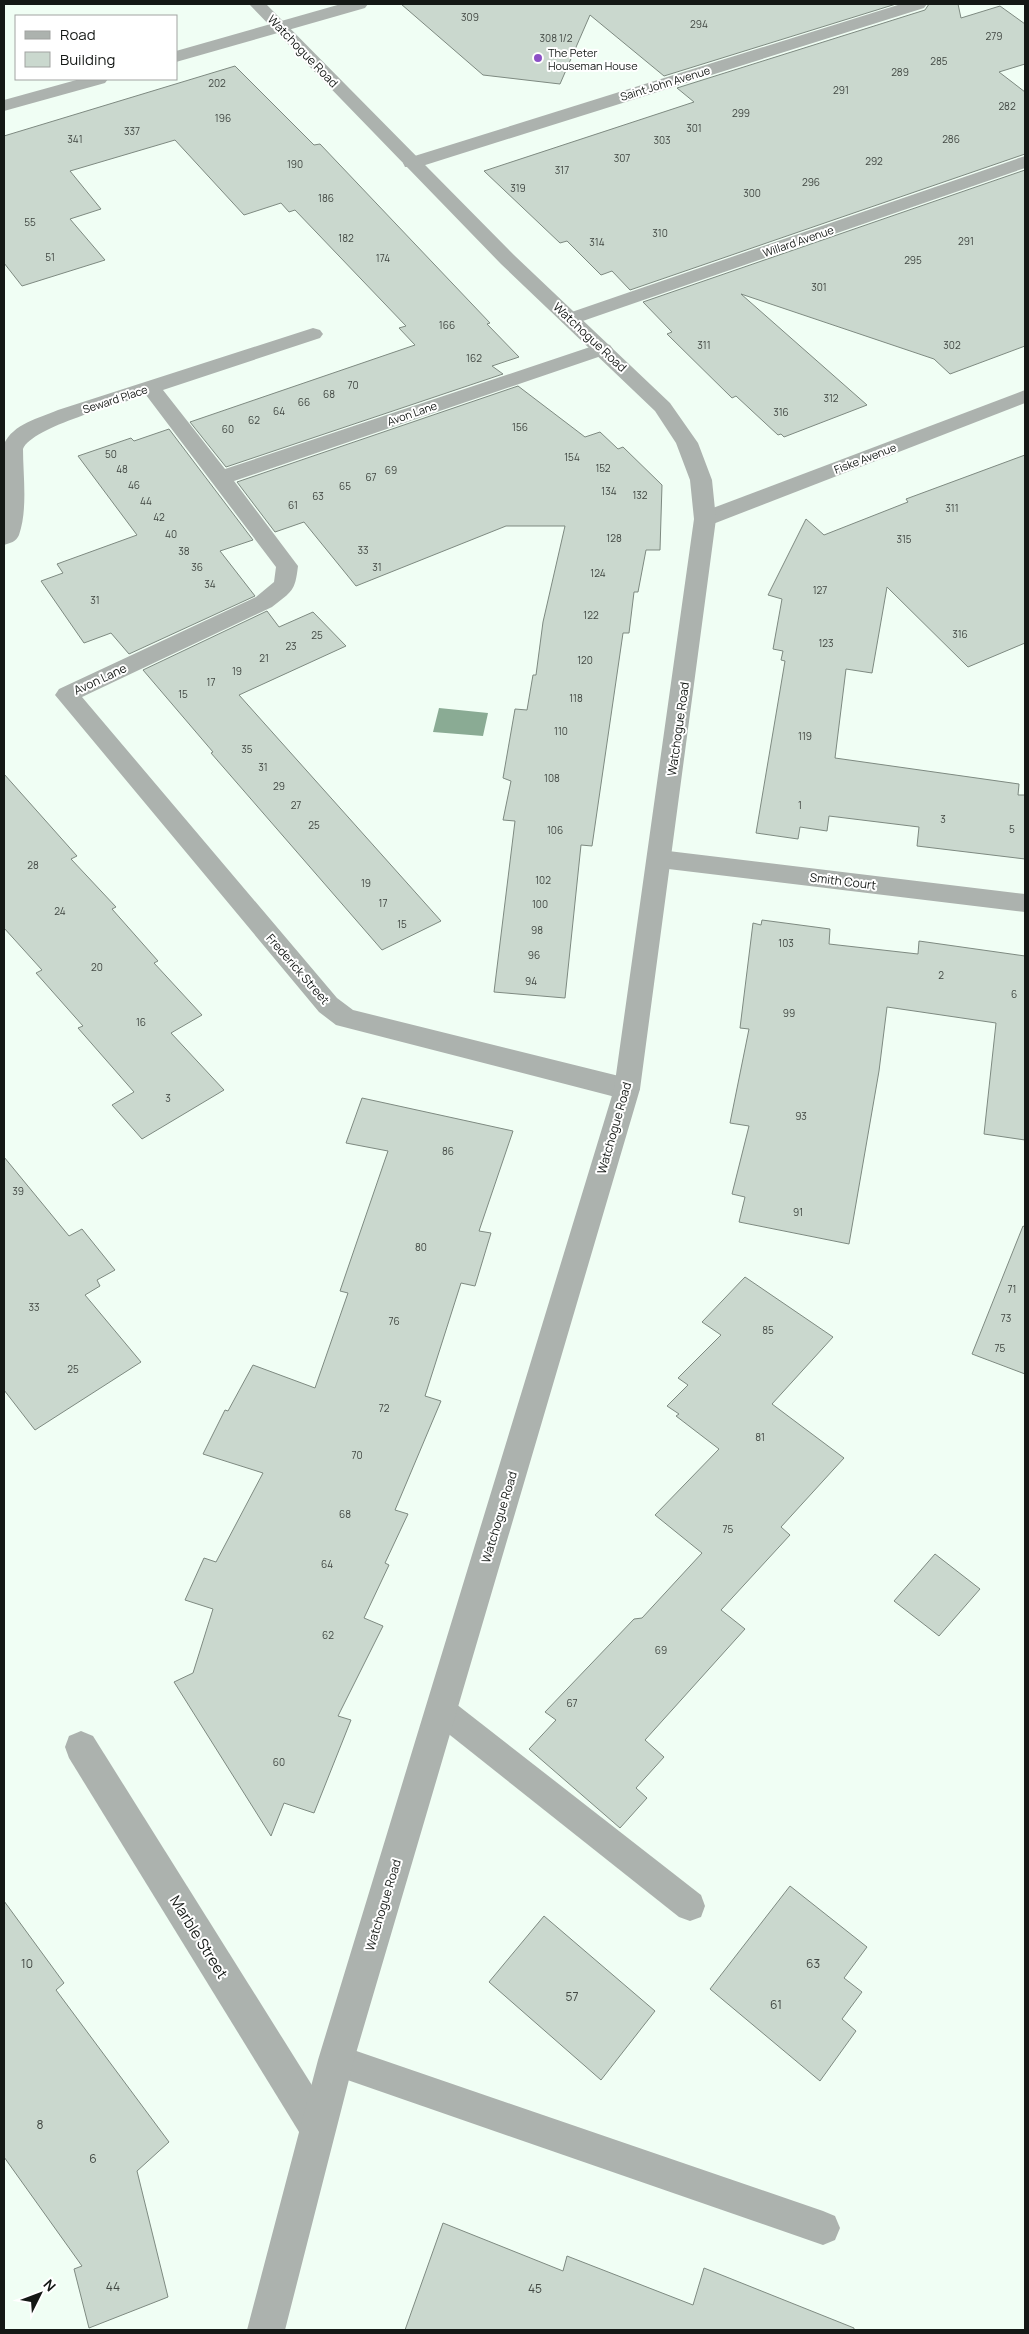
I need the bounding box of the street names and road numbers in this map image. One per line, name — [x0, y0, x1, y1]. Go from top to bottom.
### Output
street label: Watchogue Road — [264, 11, 342, 91]
street label: Saint John Avenue — [618, 62, 712, 104]
street label: Willard Avenue — [761, 222, 836, 260]
street label: Watchogue Road — [550, 298, 630, 376]
street label: Seward Place — [81, 381, 150, 417]
street label: Avon Lane — [385, 397, 439, 429]
street label: Fiske Avenue — [832, 439, 899, 477]
street label: Avon Lane — [71, 659, 129, 699]
street label: Watchogue Road — [663, 681, 693, 777]
street label: Smith Court — [809, 869, 877, 894]
street label: Frederick Street — [262, 930, 334, 1008]
street label: Watchogue Road — [593, 1080, 635, 1176]
street label: Watchogue Road — [477, 1469, 521, 1565]
street label: Watchogue Road — [361, 1857, 405, 1953]
street label: Marble Street — [165, 1891, 233, 1983]

